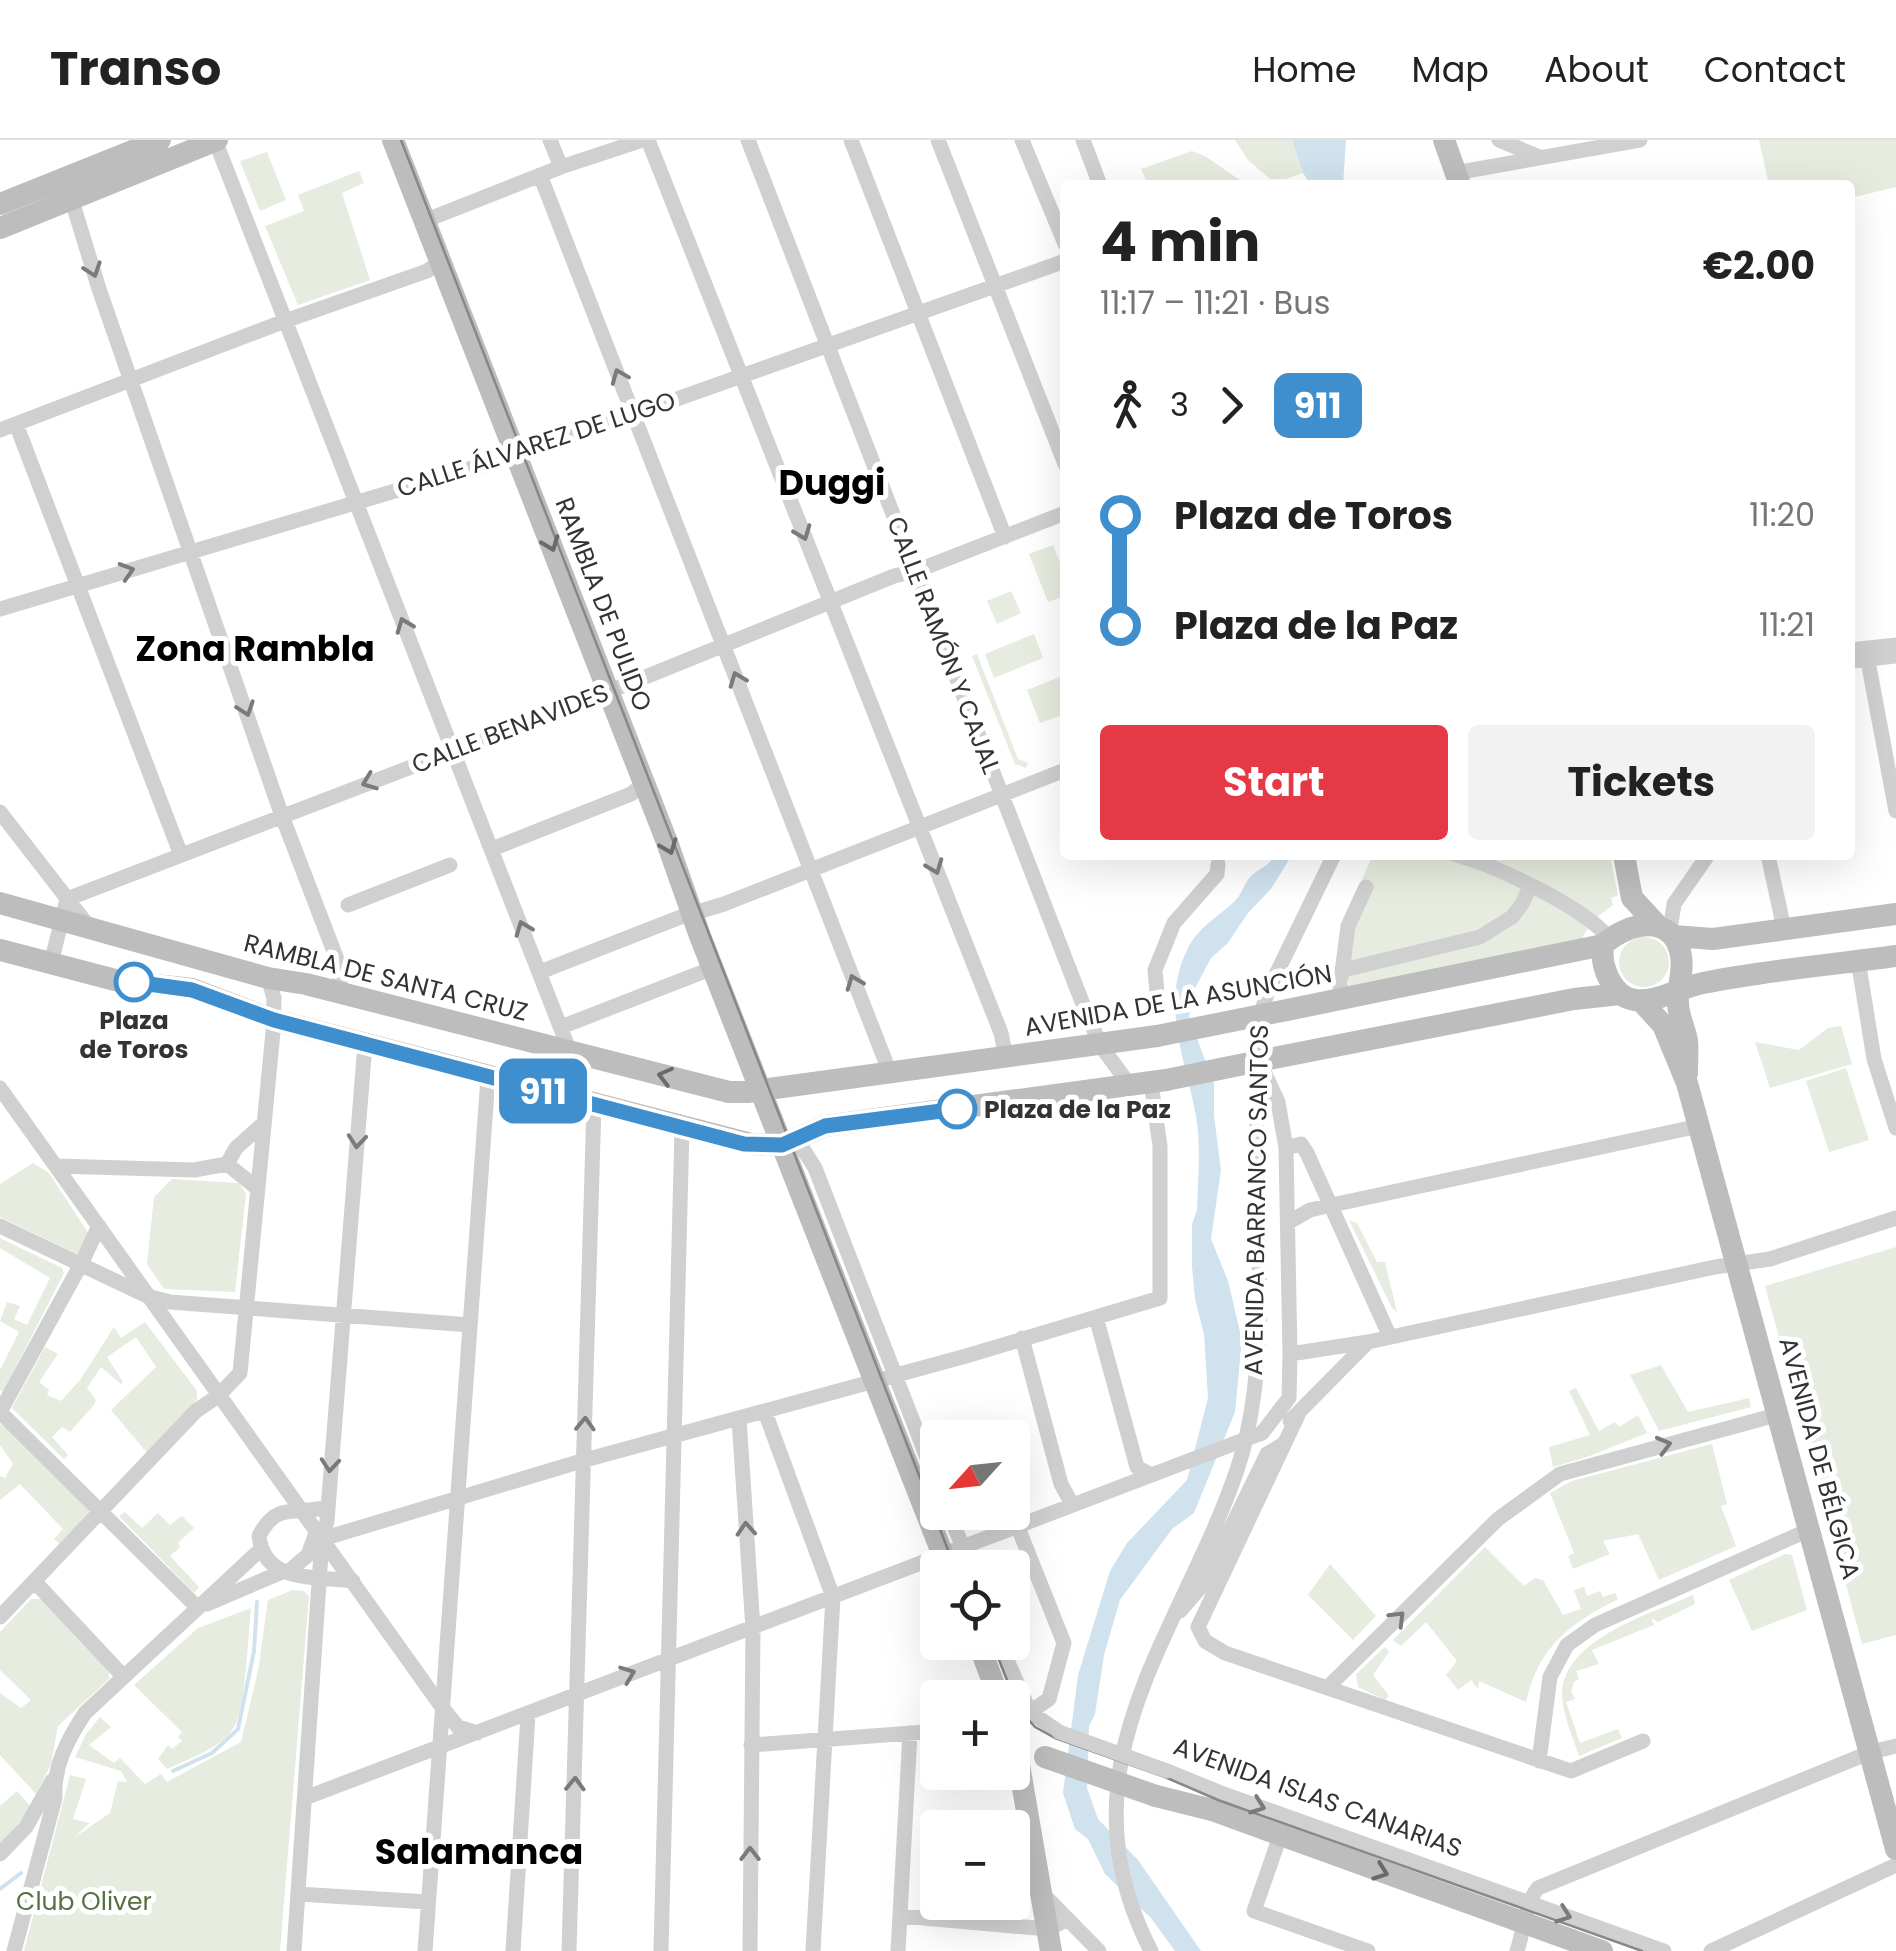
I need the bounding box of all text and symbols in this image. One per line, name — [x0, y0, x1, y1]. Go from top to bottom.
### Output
text: Transo — [50, 35, 221, 102]
text: Home — [1252, 45, 1357, 94]
text: Map — [1412, 45, 1489, 94]
text: About — [1544, 45, 1649, 94]
text: Contact — [1704, 45, 1846, 94]
text: 4 min — [1100, 203, 1260, 280]
text: €2.00 — [1703, 239, 1815, 292]
one-way arrow — [81, 261, 101, 278]
text: 11:17 – 11:21 · Bus — [1100, 280, 1330, 325]
one-way arrow — [611, 369, 631, 386]
icon: walk — [1100, 378, 1155, 433]
icon: forward — [1204, 378, 1259, 433]
text: 911 — [1294, 381, 1342, 430]
text: 3 — [1170, 382, 1189, 427]
street label: CALLE ÁLVAREZ DE LUGO — [392, 383, 680, 506]
district label: Duggi — [779, 458, 885, 507]
text: Plaza de Toros — [1174, 489, 1453, 542]
street label: RAMBLA DE PULIDO — [547, 492, 660, 716]
text: 11:20 — [1749, 492, 1815, 537]
street label: CALLE RAMÓN Y CAJAL — [878, 511, 1009, 779]
one-way arrow — [792, 523, 812, 540]
one-way arrow — [540, 535, 560, 552]
one-way arrow — [118, 562, 135, 583]
text: Plaza de la Paz — [1174, 599, 1458, 652]
text: 11:21 — [1759, 602, 1815, 647]
one-way arrow — [396, 618, 416, 635]
district label: Zona Rambla — [135, 624, 375, 673]
one-way arrow — [728, 672, 748, 689]
street label: CALLE BENAVIDES — [407, 675, 614, 782]
one-way arrow — [234, 700, 255, 717]
button: Start — [1100, 725, 1448, 840]
button: Tickets — [1468, 725, 1815, 840]
one-way arrow — [361, 771, 379, 791]
one-way arrow — [657, 837, 677, 855]
one-way arrow — [924, 858, 944, 875]
one-way arrow — [514, 920, 534, 938]
street label: RAMBLA DE SANTA CRUZ — [240, 925, 532, 1030]
street label: AVENIDA DE LA ASUNCIÓN — [1022, 956, 1335, 1045]
marker: Plaza de Toros — [115, 963, 153, 1001]
one-way arrow — [846, 975, 866, 992]
place label: Plaza de Toros — [80, 1003, 188, 1067]
street label: AVENIDA BARRANCO SANTOS — [1236, 1024, 1277, 1376]
line badge: 911 — [486, 1058, 600, 1124]
text: 911 — [519, 1067, 567, 1116]
one-way arrow — [657, 1067, 674, 1088]
marker: Plaza de la Paz — [938, 1090, 976, 1128]
place label: Plaza de la Paz — [984, 1092, 1171, 1127]
one-way arrow — [347, 1134, 369, 1150]
street label: AVENIDA DE BÉLGICA — [1770, 1333, 1869, 1583]
one-way arrow — [575, 1415, 596, 1431]
north arrow — [920, 1420, 1030, 1530]
map controls — [920, 1420, 1030, 1920]
one-way arrow — [1655, 1436, 1672, 1457]
one-way arrow — [320, 1458, 342, 1474]
one-way arrow — [736, 1520, 758, 1536]
button: locate — [920, 1550, 1030, 1660]
one-way arrow — [1386, 1612, 1404, 1630]
one-way arrow — [618, 1665, 635, 1686]
button: + — [920, 1680, 1030, 1790]
street label: AVENIDA ISLAS CANARIAS — [1169, 1729, 1467, 1866]
one-way arrow — [564, 1775, 585, 1791]
one-way arrow — [1248, 1795, 1265, 1815]
button: − — [920, 1810, 1030, 1920]
district label: Salamanca — [375, 1827, 583, 1876]
one-way arrow — [740, 1845, 761, 1861]
one-way arrow — [1371, 1860, 1388, 1881]
park label: Club Oliver — [16, 1884, 152, 1919]
one-way arrow — [1554, 1904, 1571, 1924]

